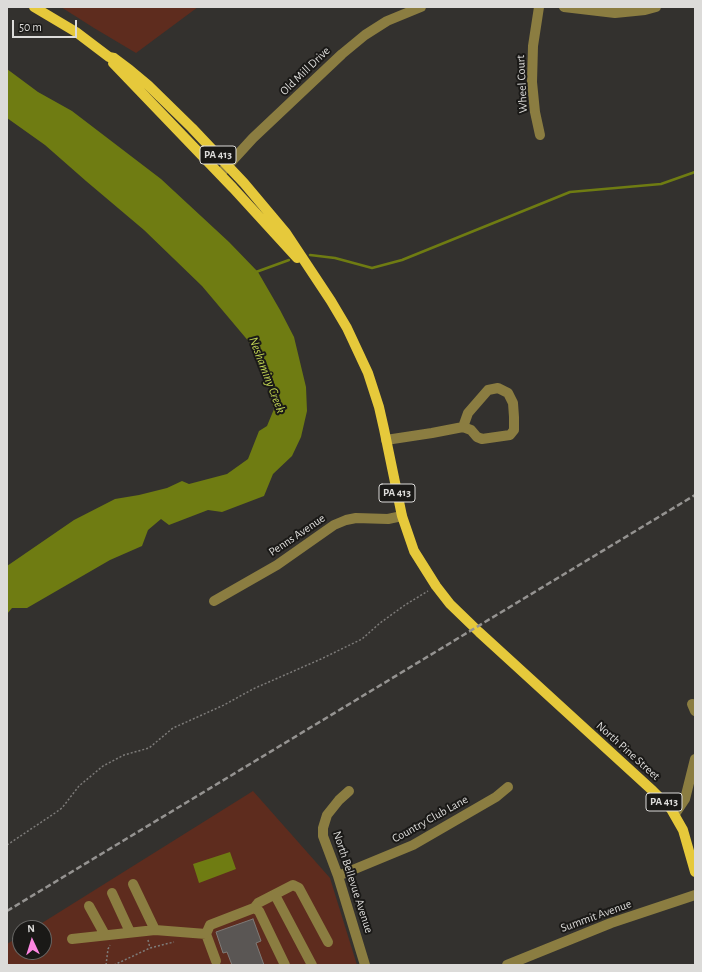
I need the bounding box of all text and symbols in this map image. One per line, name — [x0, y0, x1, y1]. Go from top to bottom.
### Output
scale bar — [14, 12, 79, 38]
text: 50 m — [19, 21, 42, 33]
street label: Old Mill Drive — [277, 44, 333, 98]
street label: Wheel Court — [513, 54, 531, 114]
road number: PA 413 — [200, 146, 236, 164]
water label: Neshaminy Creek — [245, 335, 289, 415]
road number: PA 413 — [379, 484, 415, 502]
street label: Penns Avenue — [266, 511, 328, 559]
street label: North Pine Street — [593, 719, 663, 783]
street label: Country Club Lane — [389, 792, 471, 846]
road number: PA 413 — [646, 793, 682, 811]
street label: North Bellevue Avenue — [330, 829, 376, 935]
street label: Summit Avenue — [559, 897, 633, 935]
north arrow — [12, 920, 52, 960]
text: N — [27, 923, 35, 934]

